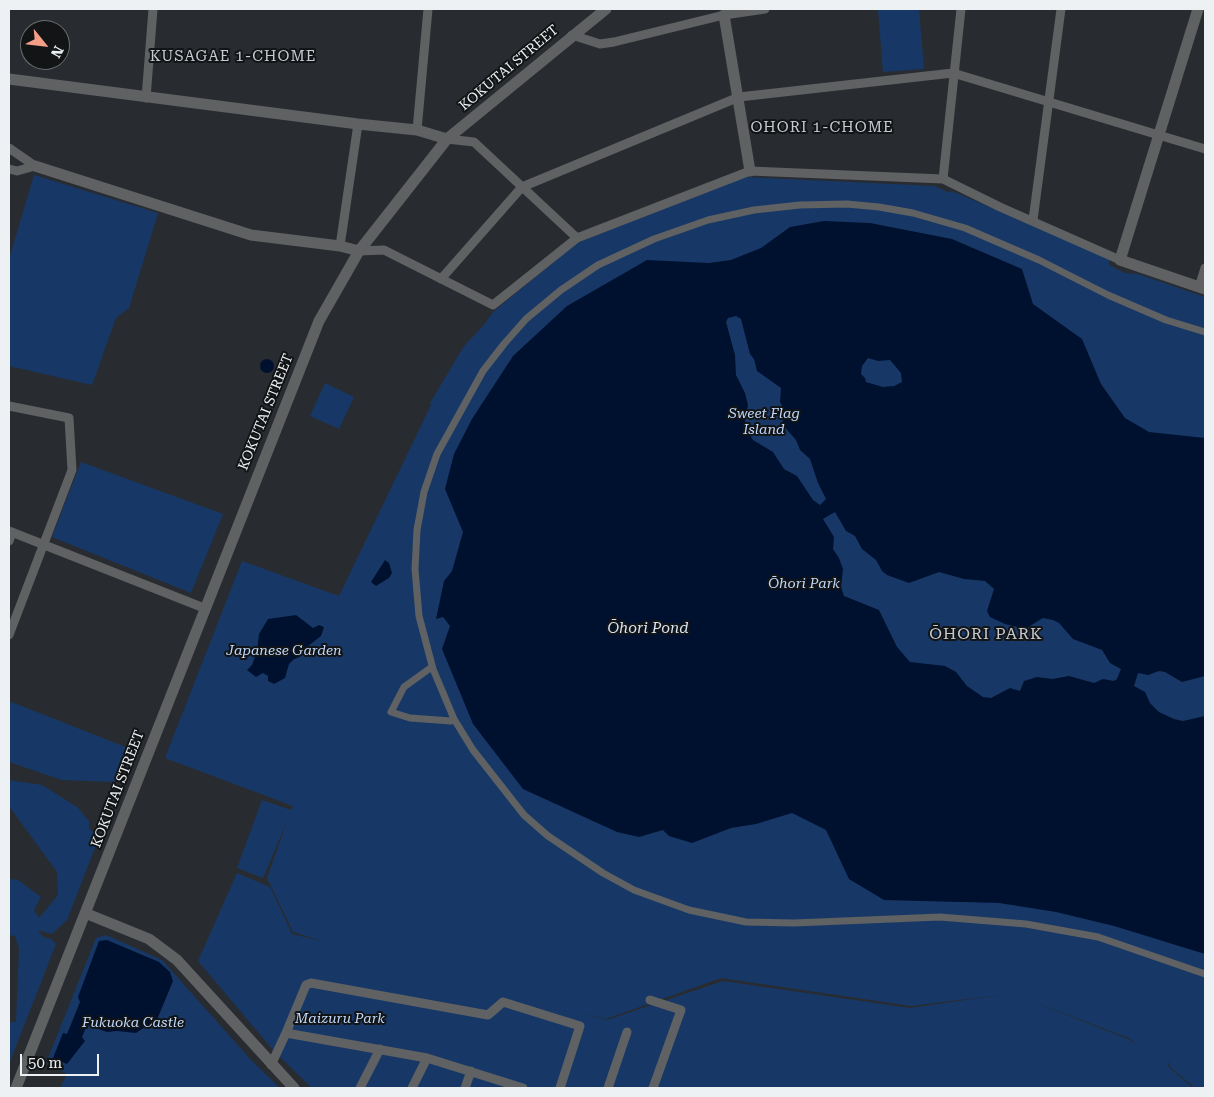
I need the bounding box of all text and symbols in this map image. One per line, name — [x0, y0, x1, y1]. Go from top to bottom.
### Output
north arrow — [20, 20, 70, 70]
street label: KOKUTAI STREET — [456, 22, 562, 114]
text: N — [48, 43, 67, 60]
district label: KUSAGAE 1-CHOME — [148, 48, 318, 66]
district label: OHORI 1-CHOME — [749, 119, 895, 137]
street label: KOKUTAI STREET — [235, 351, 297, 473]
park label: Sweet Flag Island — [728, 406, 800, 438]
park label: Ōhori Park — [768, 576, 840, 592]
water label: Ōhori Pond — [607, 620, 689, 638]
district label: ŌHORI PARK — [928, 624, 1044, 644]
park label: Japanese Garden — [226, 643, 342, 659]
street label: KOKUTAI STREET — [88, 728, 148, 850]
park label: Maizuru Park — [295, 1011, 385, 1027]
park label: Fukuoka Castle — [82, 1015, 184, 1031]
scale bar — [22, 1044, 101, 1076]
text: 50 m — [28, 1054, 62, 1072]

